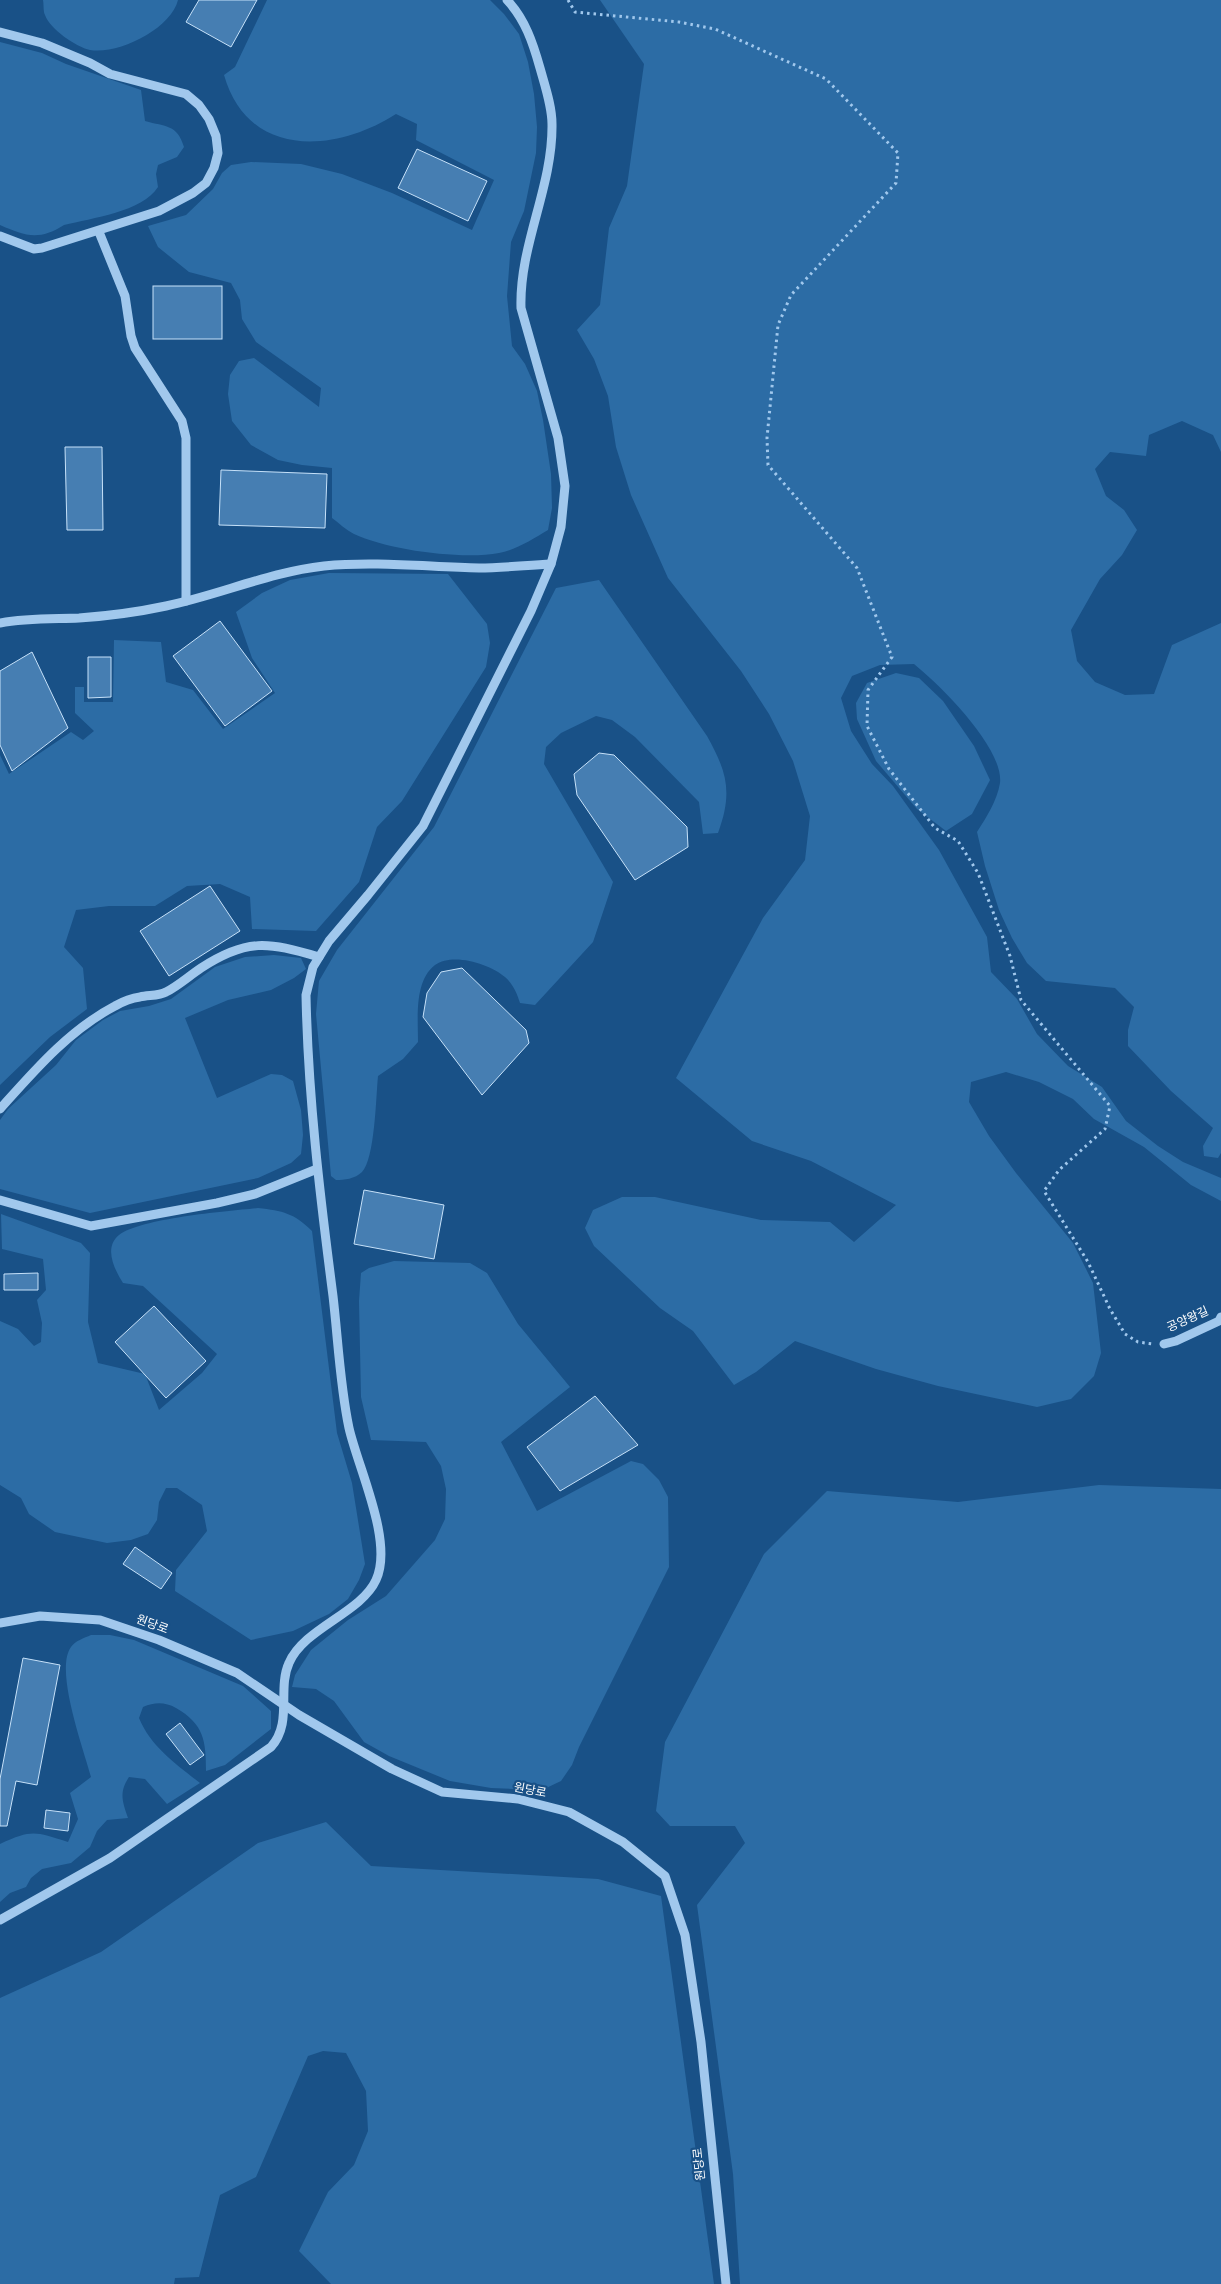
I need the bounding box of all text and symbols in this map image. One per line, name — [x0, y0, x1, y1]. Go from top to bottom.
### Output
street label: 공양왕길 — [1165, 1304, 1211, 1336]
street label: 원당로 — [134, 1612, 170, 1638]
street label: 원당로 — [512, 1780, 548, 1802]
street label: 원당로 — [690, 2147, 710, 2181]

